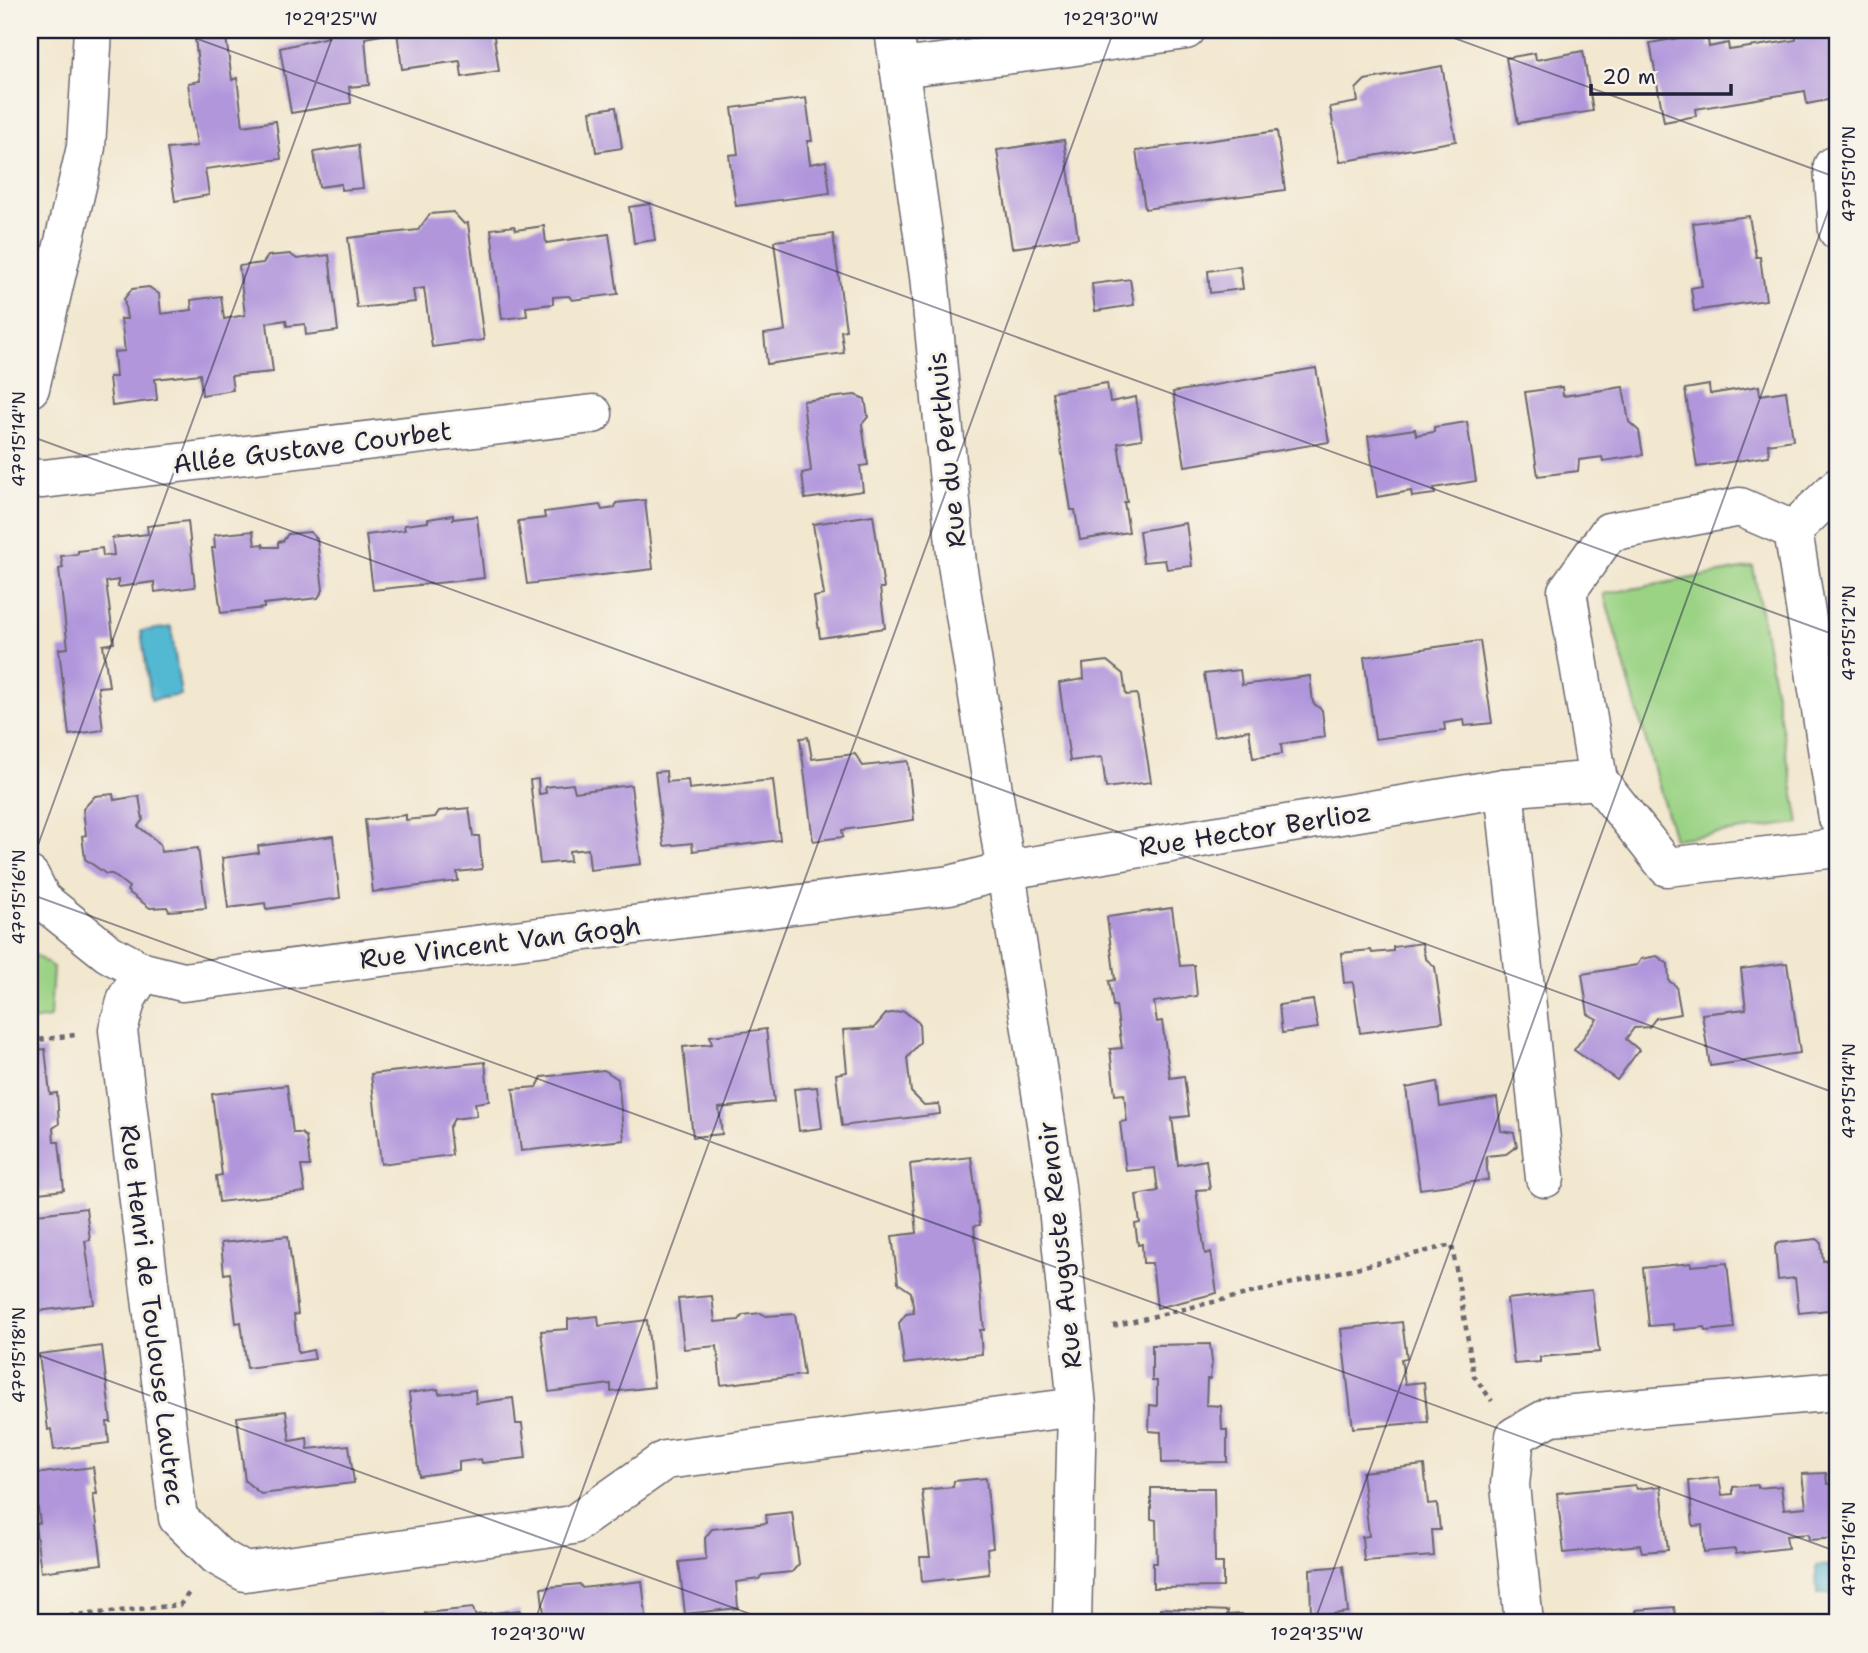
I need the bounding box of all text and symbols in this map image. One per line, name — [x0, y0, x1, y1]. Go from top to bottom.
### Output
text: 1°29'25"W — [284, 7, 378, 31]
text: 1°29'30"W — [1064, 7, 1158, 31]
scale bar — [1591, 52, 1731, 96]
text: 20 m — [1602, 63, 1656, 91]
text: 47°15'10"N — [1837, 126, 1861, 222]
street label: Rue du Perthuis — [918, 350, 974, 550]
text: 47°15'14"N — [7, 391, 31, 487]
street label: Allée Gustave Courbet — [171, 413, 453, 481]
text: 47°15'12"N — [1837, 585, 1861, 681]
street label: Rue Hector Berlioz — [1136, 793, 1374, 865]
text: 47°15'16"N — [7, 849, 31, 945]
street label: Rue Vincent Van Gogh — [357, 907, 643, 977]
text: 47°15'14"N — [1837, 1043, 1861, 1139]
street label: Rue Auguste Renoir — [1029, 1119, 1089, 1371]
street label: Rue Henri de Toulouse Lautrec — [112, 1122, 194, 1508]
text: 47°15'18"N — [7, 1307, 31, 1403]
text: 47°15'16"N — [1837, 1501, 1861, 1597]
text: 1°29'30"W — [491, 1622, 585, 1646]
text: 1°29'35"W — [1271, 1622, 1363, 1646]

